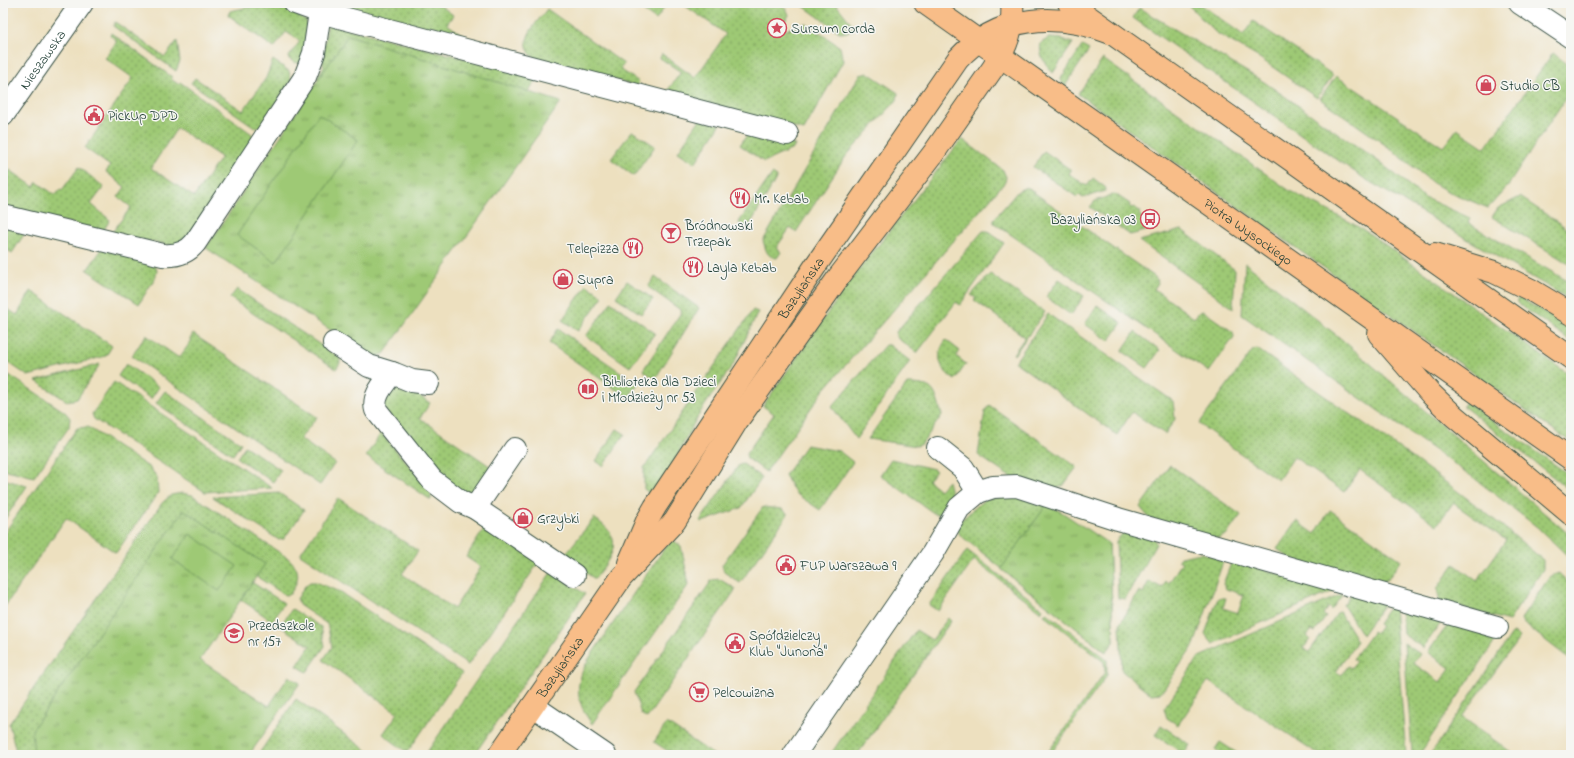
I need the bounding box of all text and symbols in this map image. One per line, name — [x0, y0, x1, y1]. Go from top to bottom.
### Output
place icon: Sursum corda — [766, 17, 788, 39]
place label: Sursum corda — [791, 19, 875, 40]
street label: Nieszawska — [15, 26, 72, 94]
shop icon: Studio CB — [1475, 74, 1497, 96]
place label: Studio CB — [1500, 76, 1560, 97]
public building icon: PickUp DPD — [83, 104, 105, 126]
place label: PickUp DPD — [108, 106, 178, 127]
restaurant icon: Mr. Kebab — [729, 187, 751, 209]
place label: Mr. Kebab — [754, 189, 809, 210]
street label: Piotra Wysockiego — [1199, 194, 1297, 271]
bus stop icon: Bazyliańska 03 — [1139, 208, 1161, 230]
place label: Bazyliańska 03 — [1049, 210, 1136, 232]
place label: Bródnowski Trzepak — [684, 216, 753, 253]
bar icon: Bródnowski Trzepak — [660, 222, 682, 244]
restaurant icon: Telepizza — [622, 237, 644, 259]
place label: Telepizza — [567, 239, 619, 260]
street label: Bazyliańska — [773, 253, 830, 325]
restaurant icon: Layla Kebab — [682, 256, 704, 278]
place label: Layla Kebab — [707, 258, 777, 280]
shop icon: Supra — [552, 268, 574, 290]
place label: Supra — [577, 270, 613, 291]
place label: Biblioteka dla Dzieci i Młodzieży nr 53 — [601, 372, 716, 410]
library icon: Biblioteka dla Dzieci i Młodzieży nr 53 — [577, 378, 599, 400]
shop icon: Grzybki — [512, 507, 534, 529]
place label: Grzybki — [537, 509, 579, 531]
public building icon: FUP Warszawa 9 — [775, 554, 797, 576]
place label: FUP Warszawa 9 — [799, 556, 897, 577]
place label: Przedszkole nr 157 — [248, 616, 315, 653]
school or university icon: Przedszkole nr 157 — [223, 622, 245, 644]
place label: Spółdzielczy Klub "Junona" — [749, 626, 827, 663]
public building icon: Spółdzielczy Klub "Junona" — [724, 632, 746, 654]
street label: Bazyliańska — [532, 633, 590, 704]
supermarket icon: Pelcowizna — [688, 681, 710, 703]
place label: Pelcowizna — [713, 683, 774, 704]

